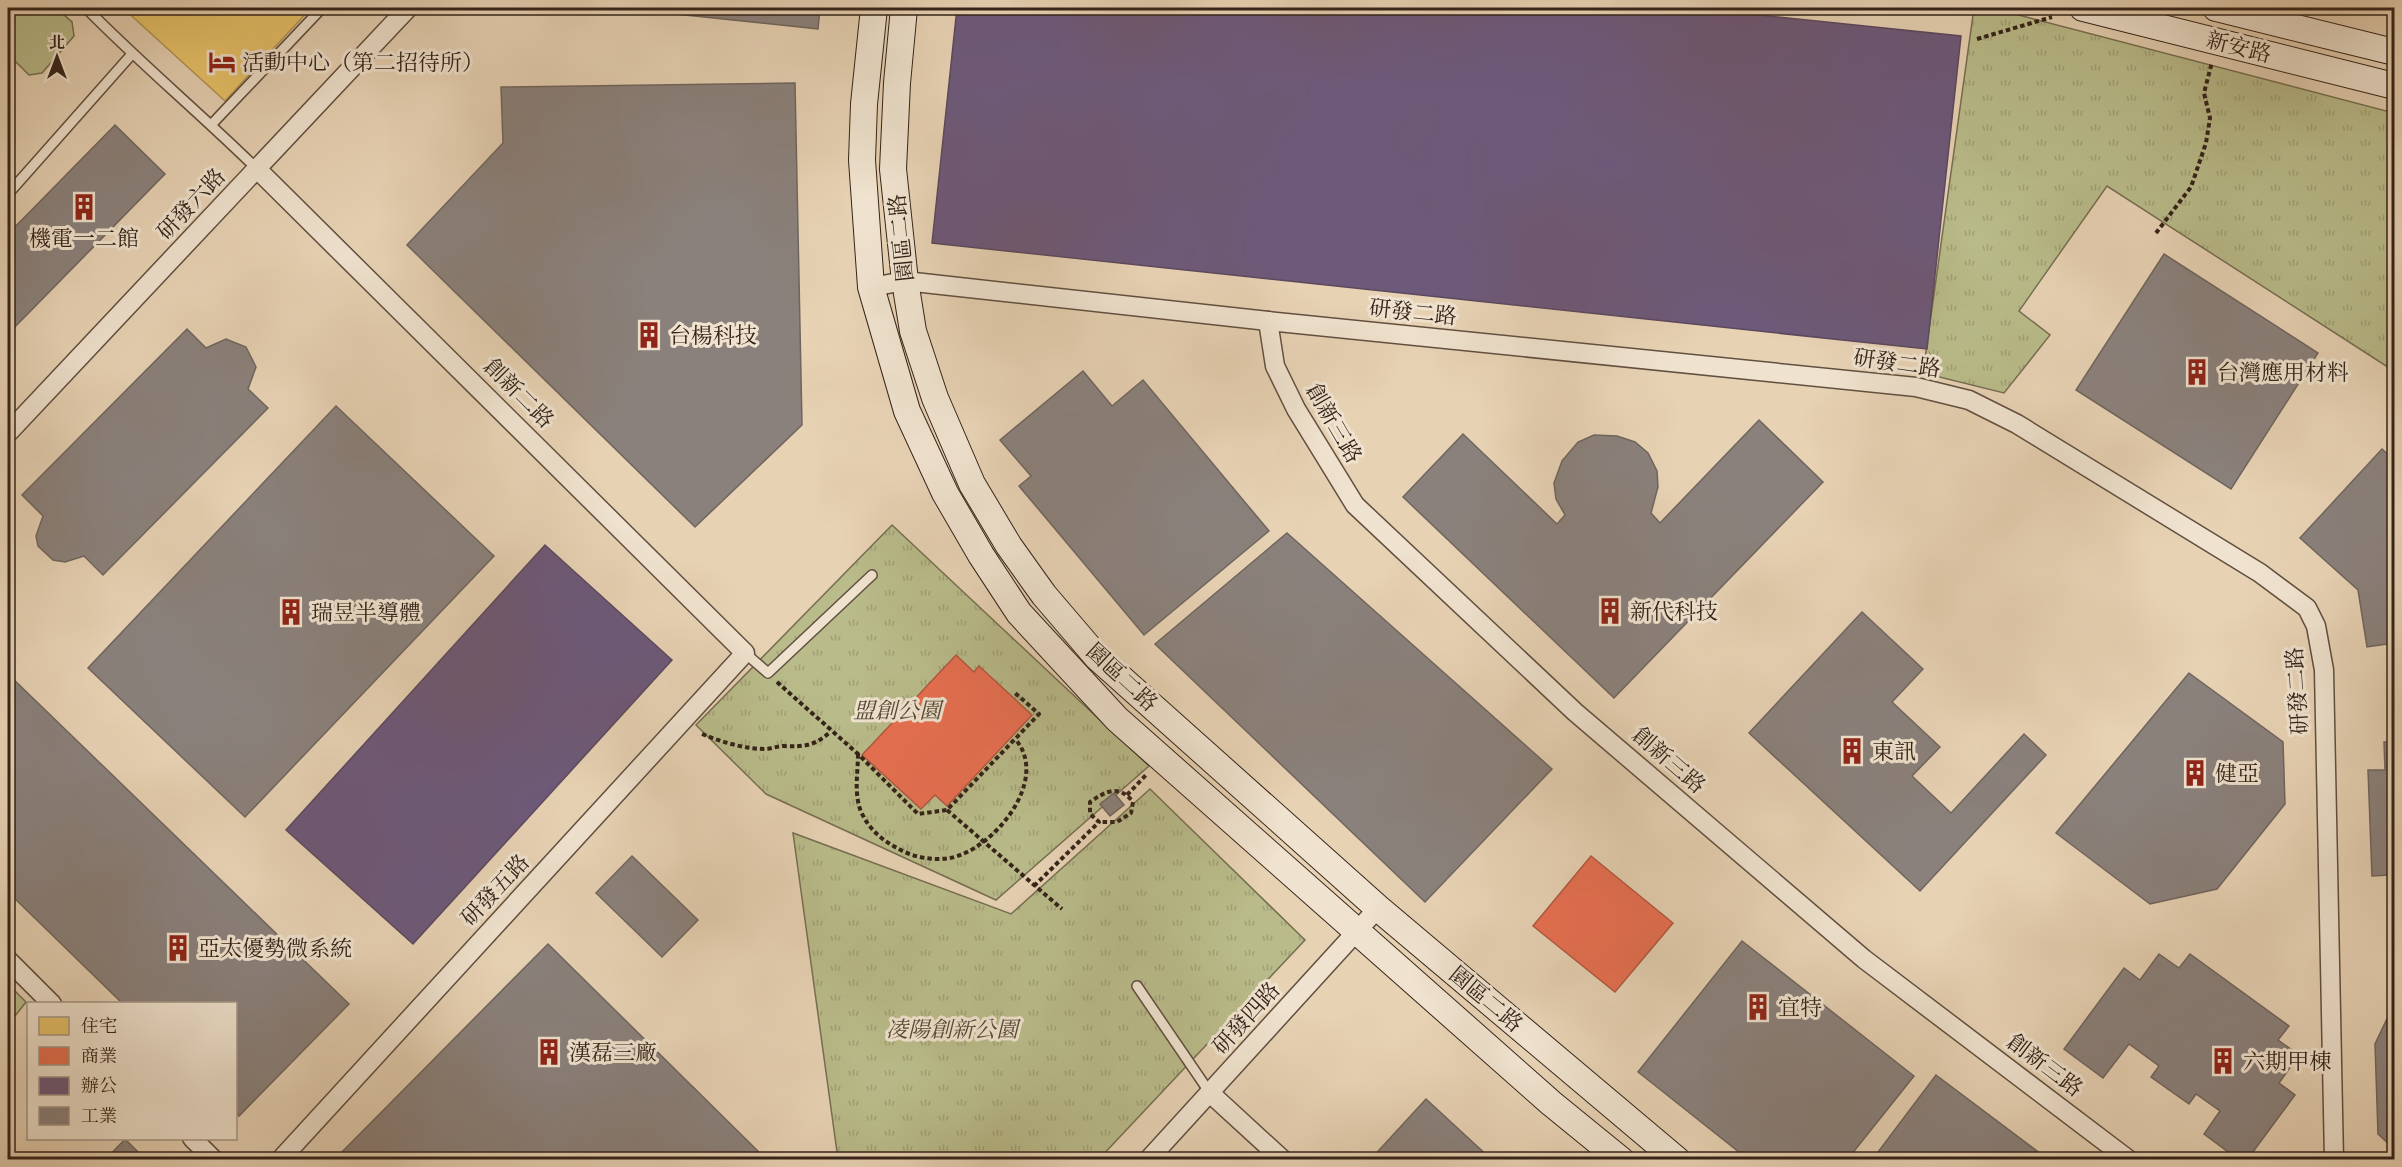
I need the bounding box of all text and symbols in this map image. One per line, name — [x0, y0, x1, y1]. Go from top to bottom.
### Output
street label: 新安路 — [2204, 26, 2274, 68]
north arrow — [27, 27, 87, 87]
text: 北 — [49, 33, 65, 52]
hotel icon: 活動中心（第二招待所） — [207, 47, 237, 77]
place label: 活動中心（第二招待所） — [242, 49, 484, 76]
street label: 研發六路 — [151, 163, 231, 245]
building icon: 機電一二館 — [69, 192, 99, 222]
street label: 園區二路 — [883, 193, 919, 283]
place label: 機電一二館 — [29, 225, 139, 252]
street label: 研發二路 — [1368, 294, 1458, 330]
building icon: 台楊科技 — [634, 320, 664, 350]
place label: 台楊科技 — [669, 322, 757, 349]
street label: 研發二路 — [1852, 344, 1942, 382]
street label: 創新二路 — [478, 352, 560, 434]
building icon: 台灣應用材料 — [2182, 357, 2212, 387]
place label: 台灣應用材料 — [2217, 359, 2349, 386]
street label: 創新三路 — [1300, 378, 1368, 468]
building icon: 新代科技 — [1595, 596, 1625, 626]
building icon: 瑞昱半導體 — [276, 597, 306, 627]
place label: 新代科技 — [1630, 598, 1718, 625]
place label: 瑞昱半導體 — [311, 599, 421, 626]
street label: 園區二路 — [1081, 637, 1163, 717]
street label: 研發二路 — [2280, 646, 2314, 736]
park label: 盟創公園 — [853, 697, 944, 724]
street label: 創新三路 — [1627, 721, 1711, 799]
building icon: 東訊 — [1837, 736, 1867, 766]
place label: 東訊 — [1872, 738, 1916, 765]
building icon: 健亞 — [2180, 758, 2210, 788]
place label: 健亞 — [2215, 760, 2259, 787]
street label: 研發五路 — [455, 849, 535, 931]
building icon: 亞太優勢微系統 — [163, 933, 193, 963]
place label: 亞太優勢微系統 — [198, 935, 352, 962]
street label: 園區二路 — [1444, 960, 1528, 1038]
street label: 研發四路 — [1207, 976, 1285, 1060]
building icon: 宜特 — [1743, 992, 1773, 1022]
place label: 宜特 — [1778, 994, 1822, 1021]
legend — [27, 1002, 237, 1140]
text: 住宅 — [81, 1015, 117, 1037]
park label: 凌陽創新公園 — [886, 1016, 1021, 1043]
street label: 創新三路 — [2002, 1028, 2088, 1102]
building icon: 漢磊三廠 — [534, 1037, 564, 1067]
place label: 漢磊三廠 — [569, 1039, 657, 1066]
text: 商業 — [81, 1045, 117, 1067]
building icon: 六期甲棟 — [2208, 1046, 2238, 1076]
place label: 六期甲棟 — [2243, 1048, 2331, 1075]
text: 辦公 — [81, 1075, 117, 1097]
text: 工業 — [81, 1105, 117, 1127]

